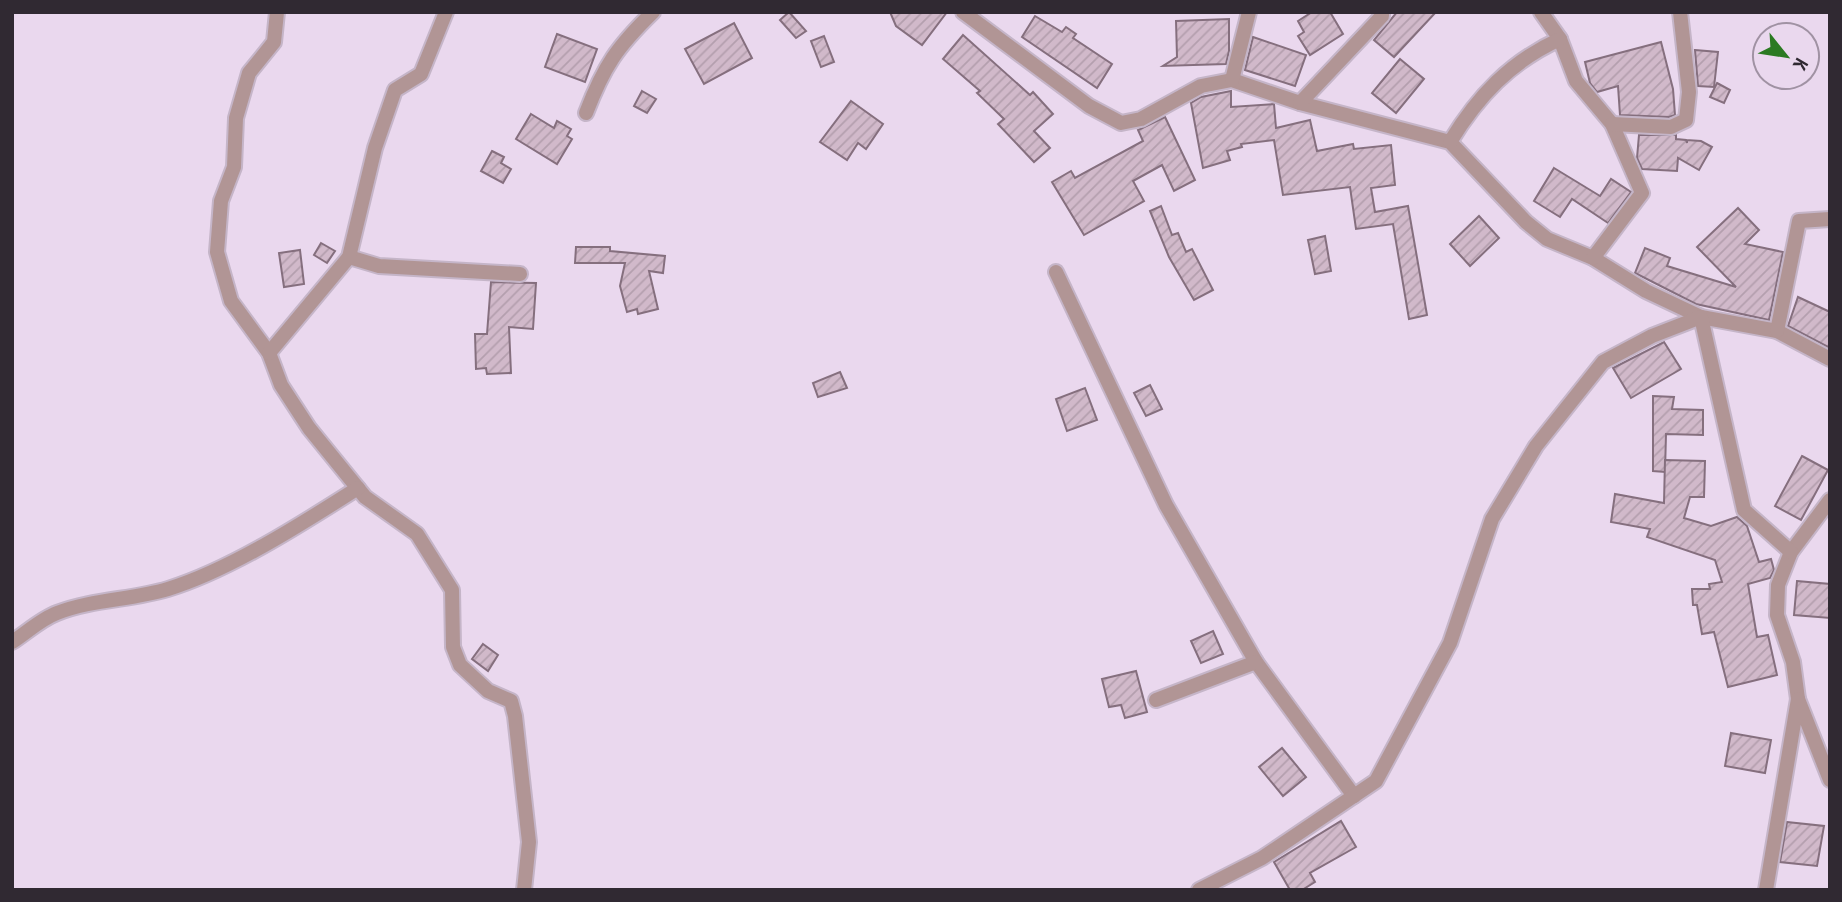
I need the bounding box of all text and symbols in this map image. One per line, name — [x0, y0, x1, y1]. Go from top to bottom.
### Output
north arrow — [1751, 21, 1821, 91]
text: K — [1788, 54, 1814, 75]

